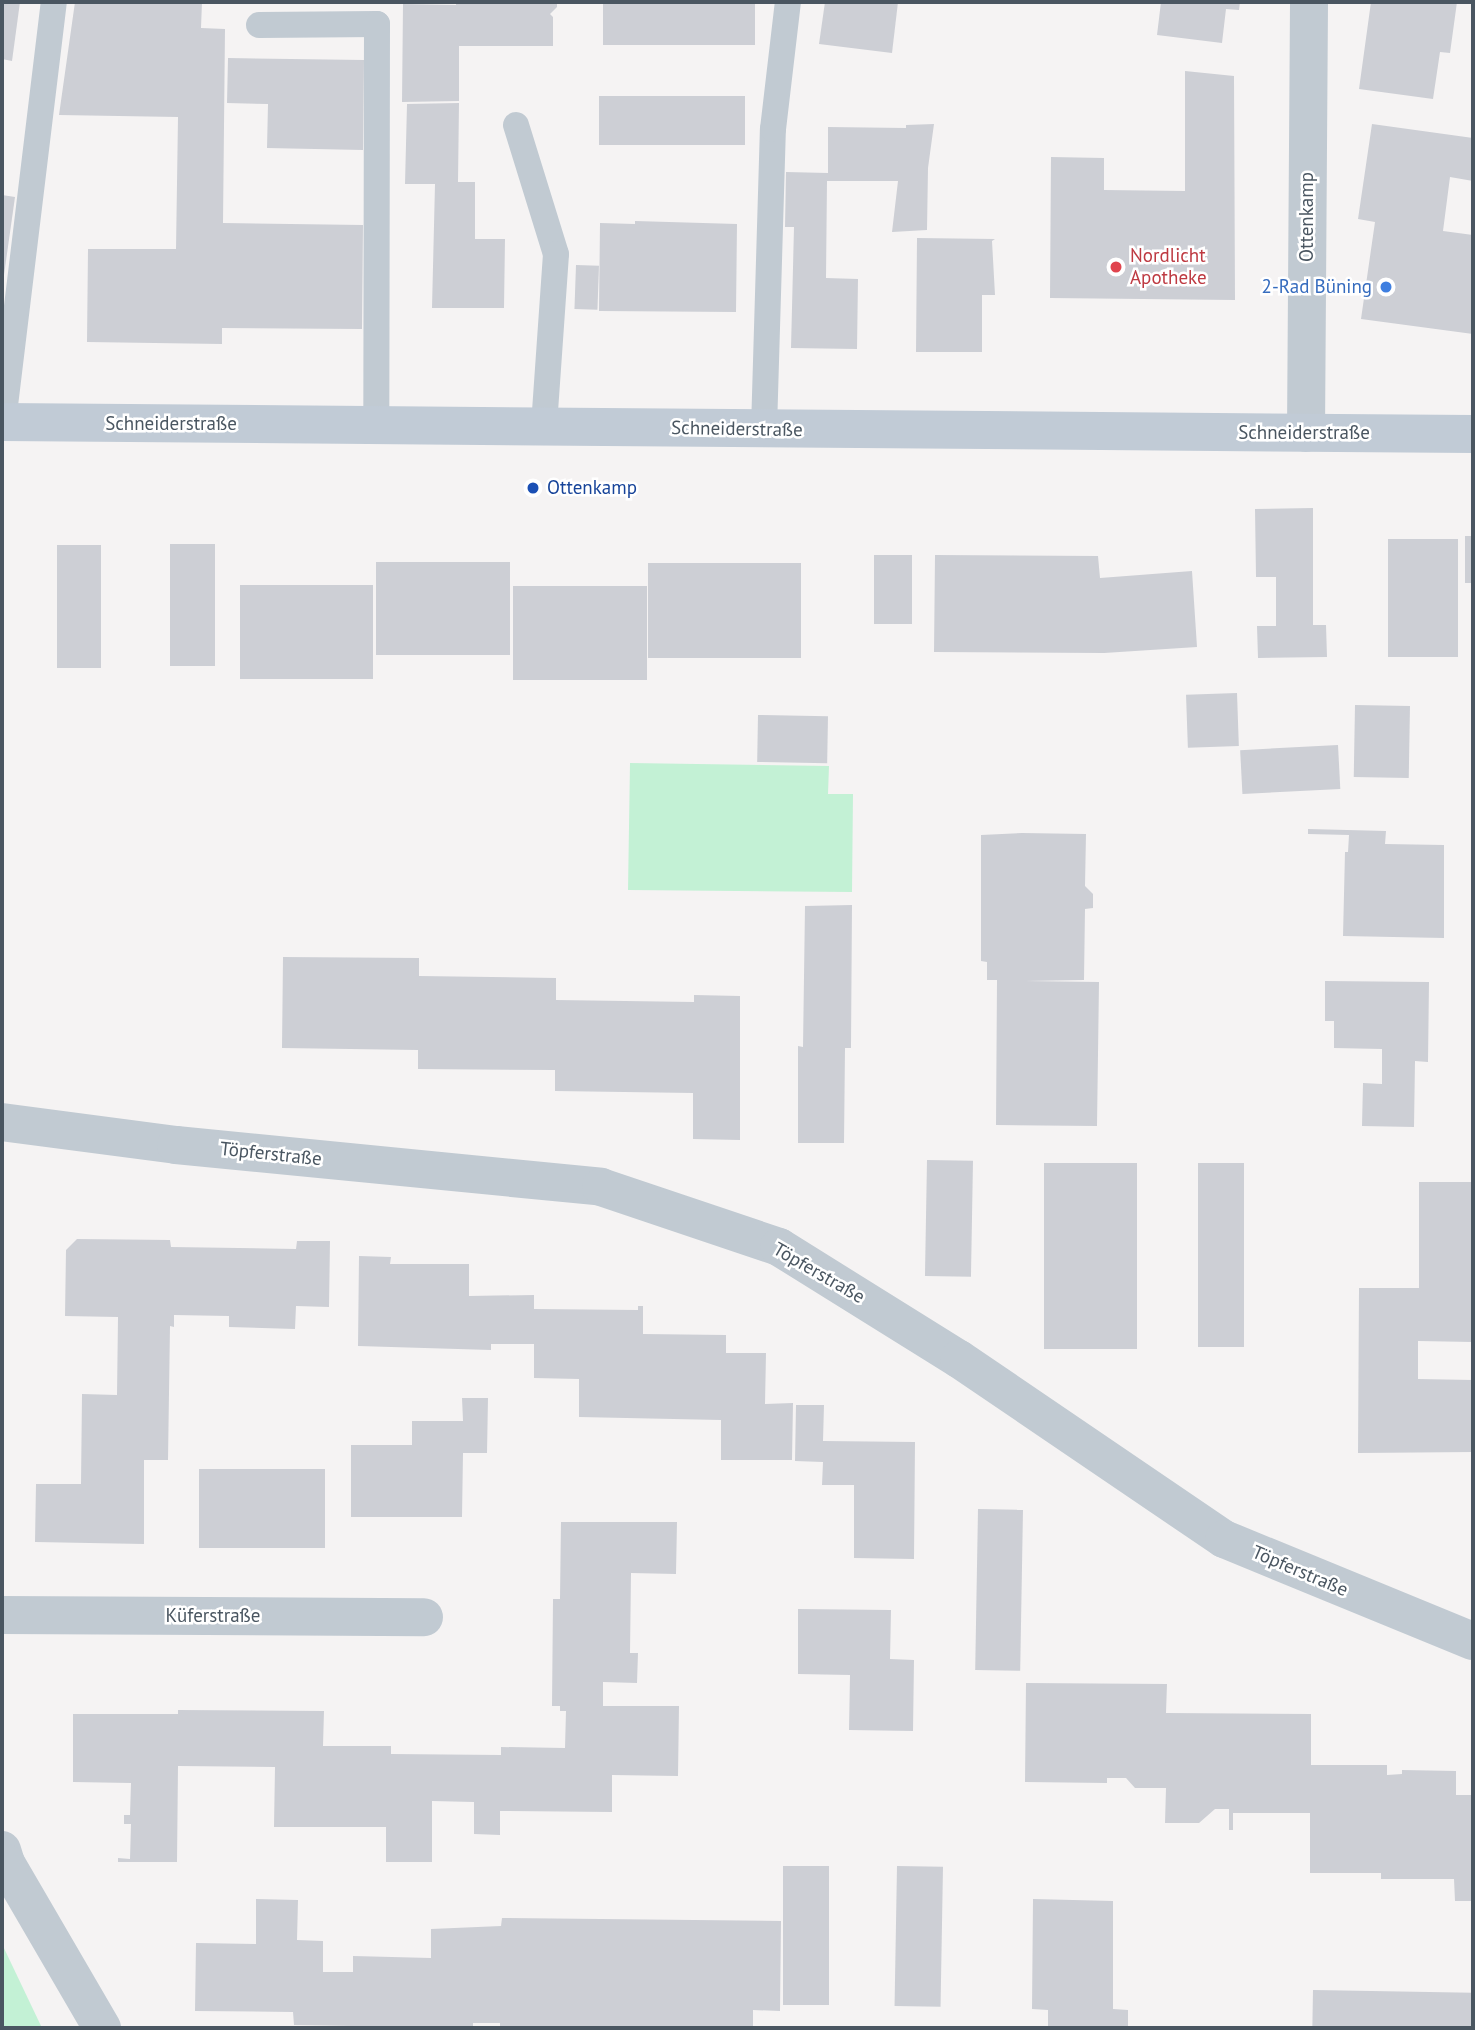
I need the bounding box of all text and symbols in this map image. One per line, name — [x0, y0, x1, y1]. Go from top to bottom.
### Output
street label: Ottenkamp — [1296, 172, 1318, 262]
place label: Nordlicht Apotheke — [1130, 245, 1207, 289]
marker: Nordlicht Apotheke — [1108, 259, 1124, 275]
place label: 2-Rad Büning — [1262, 276, 1372, 298]
marker: 2-Rad Büning — [1378, 279, 1394, 295]
street label: Schneiderstraße — [105, 413, 237, 435]
street label: Schneiderstraße — [671, 416, 803, 442]
street label: Schneiderstraße — [1238, 422, 1370, 444]
place label: Ottenkamp — [547, 477, 637, 499]
marker: Ottenkamp — [525, 480, 541, 496]
street label: Töpferstraße — [219, 1137, 323, 1171]
street label: Töpferstraße — [769, 1238, 869, 1308]
street label: Töpferstraße — [1249, 1541, 1351, 1601]
street label: Küferstraße — [165, 1605, 261, 1627]

